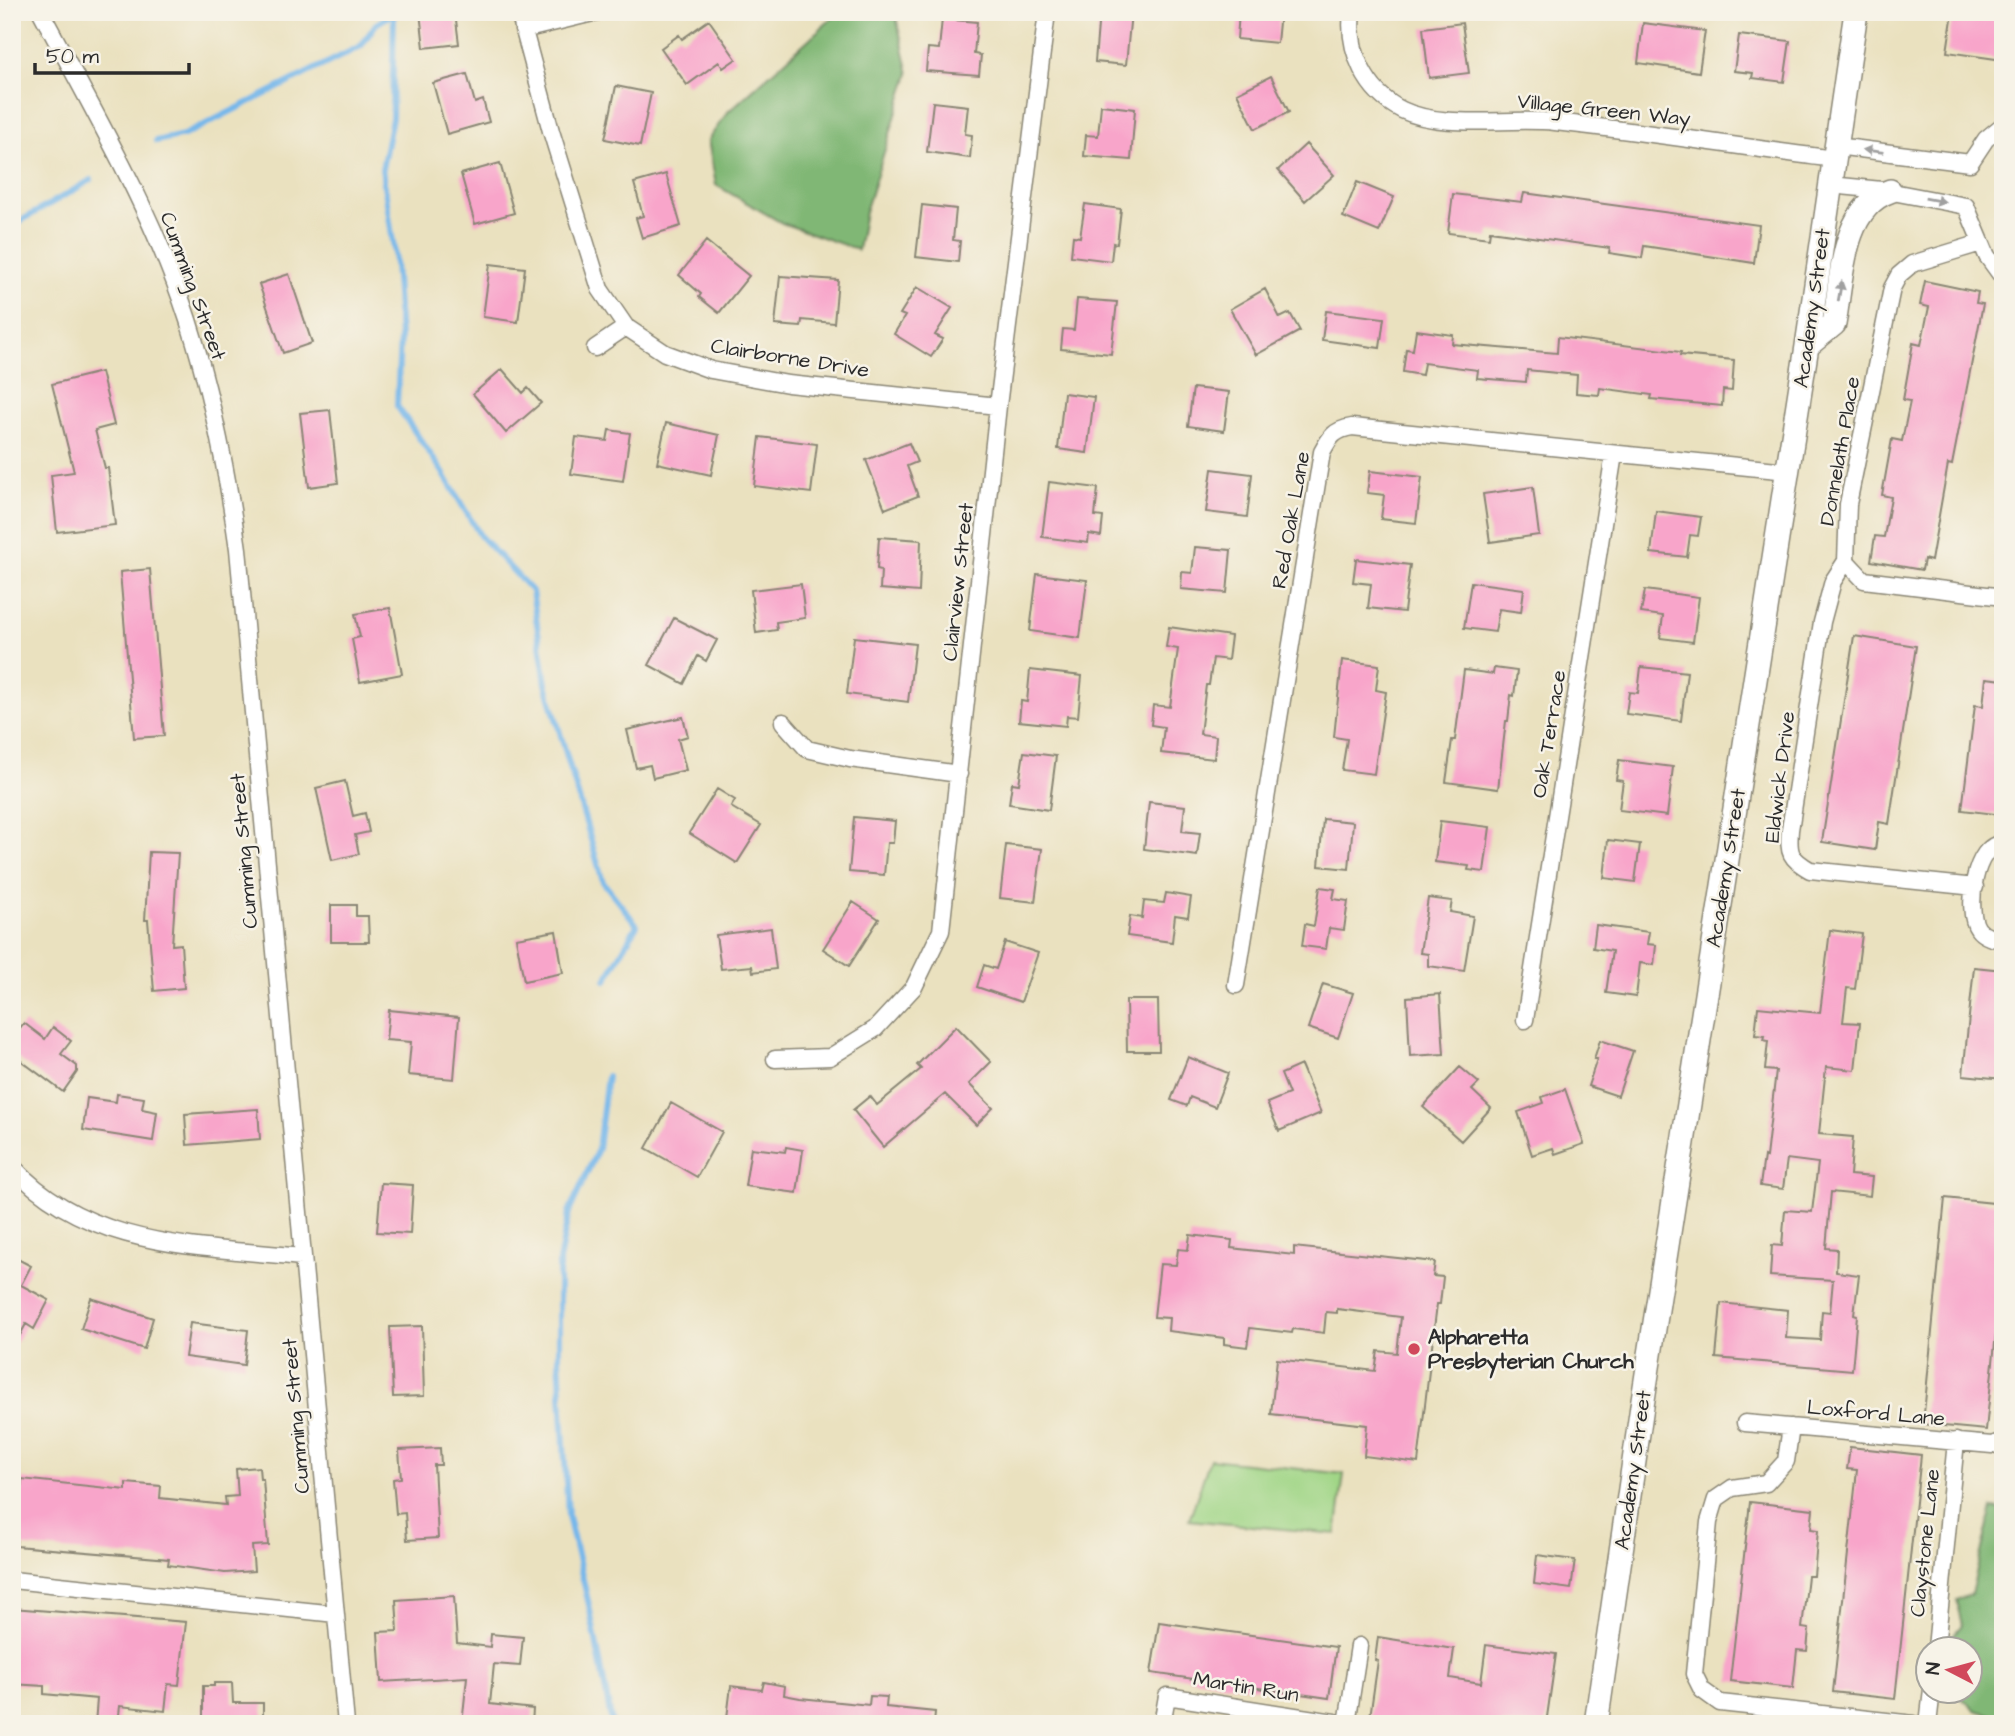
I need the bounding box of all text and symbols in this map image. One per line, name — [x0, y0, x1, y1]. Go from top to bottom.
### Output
scale bar — [35, 32, 189, 76]
text: 50 m — [46, 42, 100, 71]
street label: Village Green Way — [1516, 86, 1692, 136]
one-way arrow — [1862, 145, 1884, 156]
one-way arrow — [1924, 195, 1946, 206]
street label: Cumming Street — [151, 208, 233, 365]
street label: Academy Street — [1786, 226, 1840, 390]
one-way arrow — [1835, 280, 1846, 302]
street label: Clairborne Drive — [709, 331, 871, 385]
street label: Donnelath Place — [1813, 374, 1867, 528]
street label: Red Oak Lane — [1265, 449, 1317, 591]
street label: Clairview Street — [935, 501, 981, 663]
street label: Oak Terrace — [1525, 668, 1573, 800]
street label: Eldwick Drive — [1758, 710, 1802, 844]
street label: Cumming Street — [223, 771, 267, 930]
street label: Academy Street — [1699, 786, 1755, 950]
place label: Alpharetta Presbyterian Church — [1428, 1323, 1634, 1379]
street label: Cumming Street — [275, 1336, 319, 1495]
marker: Alpharetta Presbyterian Church — [1406, 1341, 1422, 1357]
street label: Academy Street — [1607, 1388, 1661, 1552]
street label: Loxford Lane — [1806, 1393, 1946, 1433]
street label: Claystone Lane — [1903, 1468, 1949, 1619]
north arrow — [1913, 1634, 1983, 1704]
text: N — [1920, 1661, 1948, 1676]
street label: Martin Run — [1191, 1664, 1301, 1710]

